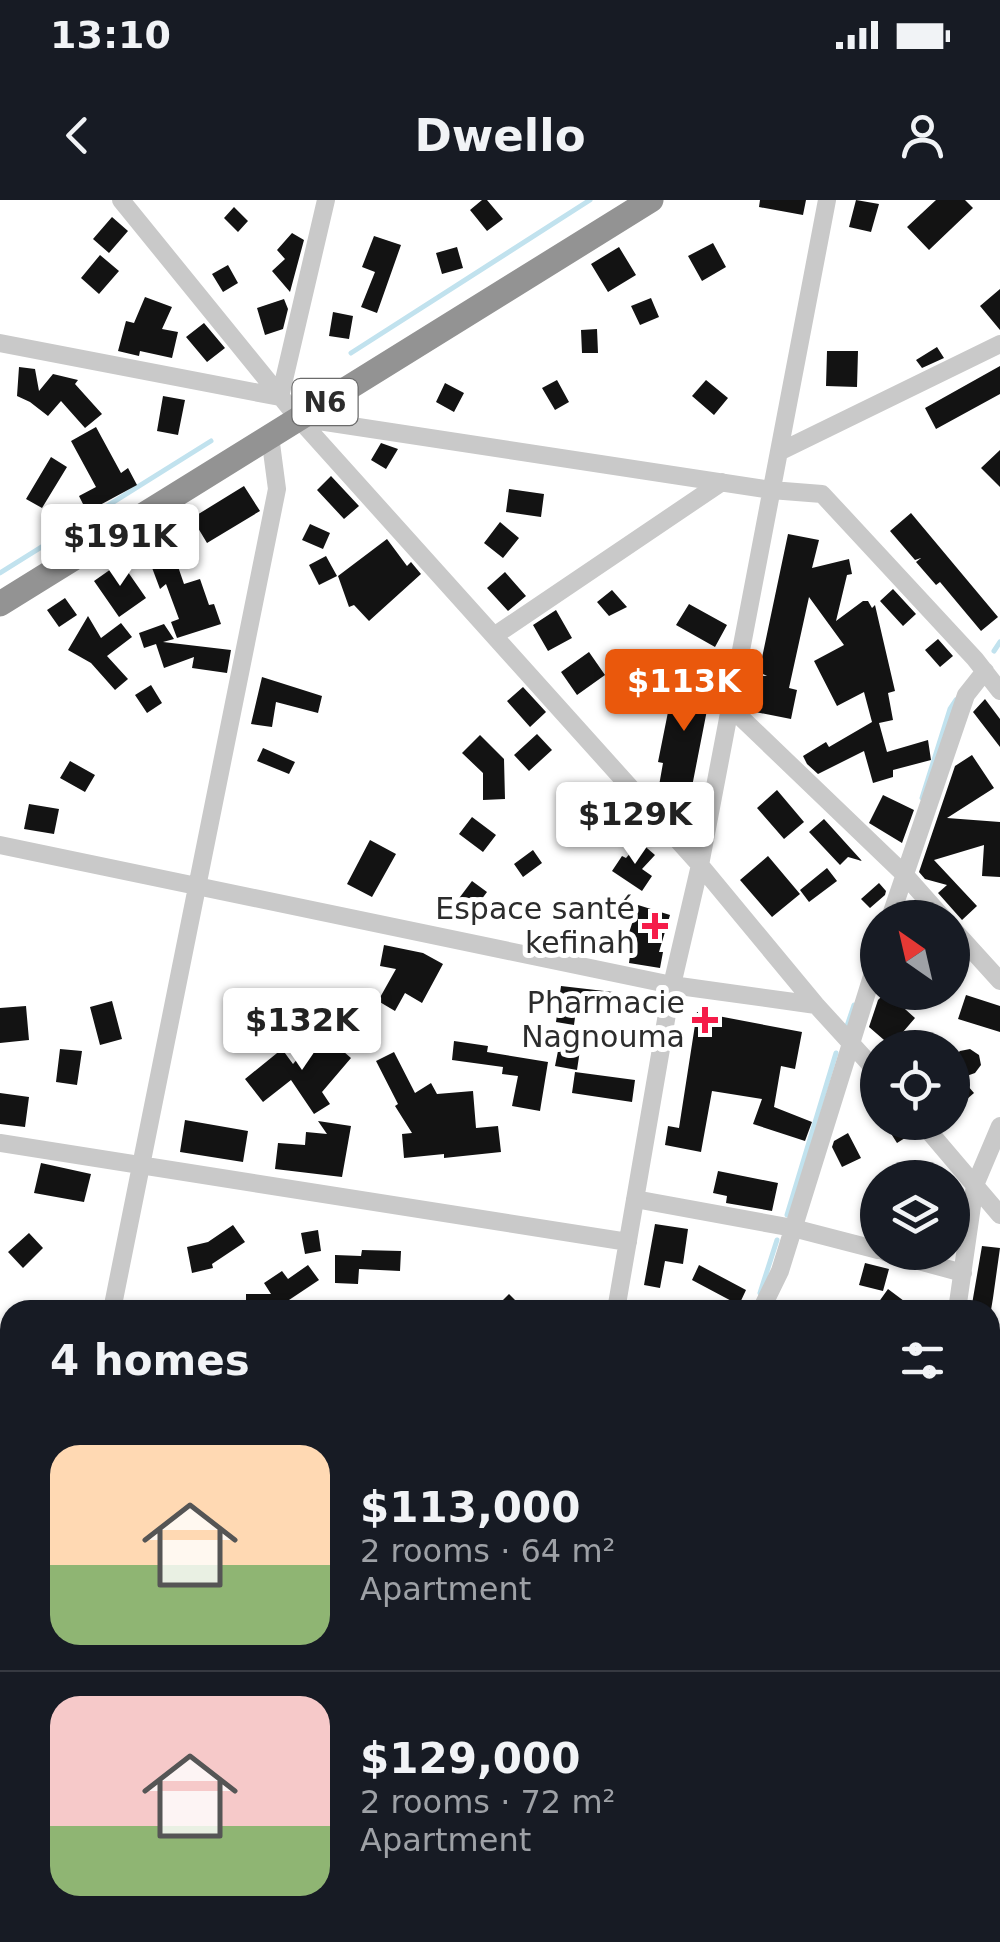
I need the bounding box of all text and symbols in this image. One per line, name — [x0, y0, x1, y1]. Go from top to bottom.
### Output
text: 13:10 — [50, 13, 171, 57]
icon: back — [50, 108, 105, 163]
icon: person — [895, 108, 950, 163]
text: Dwello — [414, 109, 586, 162]
road number: N6 — [292, 379, 358, 425]
pin: $191K — [50, 504, 190, 589]
text: $191K — [63, 517, 177, 555]
pin: $113K — [614, 649, 754, 734]
text: $113K — [627, 662, 741, 700]
pin: $129K — [565, 782, 705, 867]
text: $129K — [578, 795, 692, 833]
place label: Espace santé kefinah — [435, 891, 635, 960]
north arrow — [860, 900, 970, 1010]
map controls — [860, 900, 970, 1270]
marker: Espace santé kefinah — [644, 915, 666, 937]
place label: Pharmacie Nagnouma — [521, 985, 685, 1054]
pin: $132K — [232, 988, 372, 1073]
text: $132K — [245, 1001, 359, 1039]
marker: Pharmacie Nagnouma — [694, 1009, 716, 1031]
button: locate — [860, 1030, 970, 1140]
button: layers — [860, 1160, 970, 1270]
icon: filters — [895, 1333, 950, 1388]
text: 4 homes — [50, 1336, 250, 1385]
text: $113,000 — [360, 1483, 581, 1532]
icon: home — [130, 1485, 250, 1605]
text: 2 rooms · 64 m² — [360, 1532, 615, 1570]
text: Apartment — [360, 1570, 531, 1608]
text: $129,000 — [360, 1734, 581, 1783]
icon: home — [130, 1736, 250, 1856]
text: 2 rooms · 72 m² — [360, 1783, 615, 1821]
text: Apartment — [360, 1821, 531, 1859]

